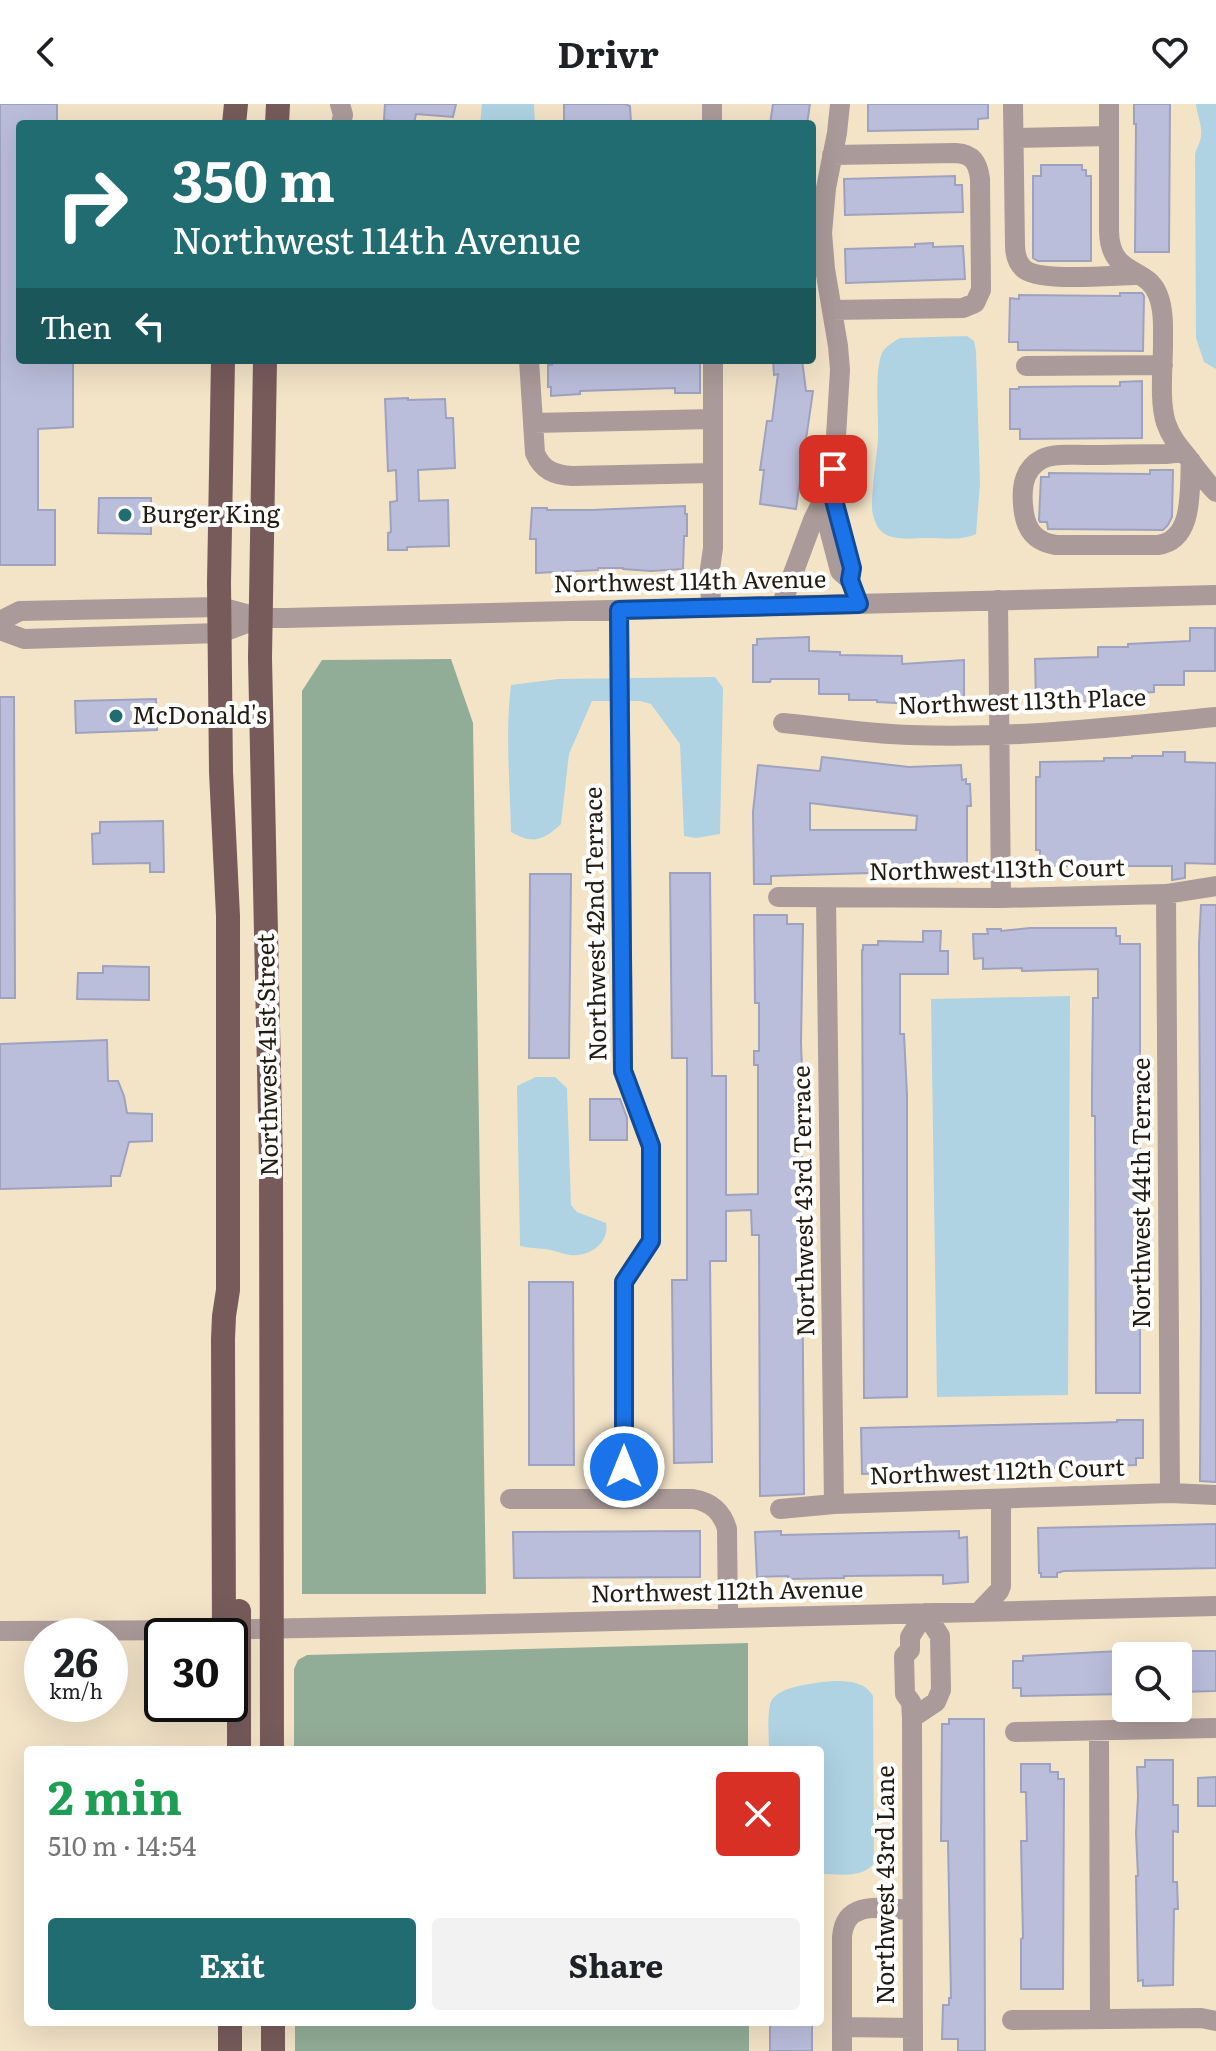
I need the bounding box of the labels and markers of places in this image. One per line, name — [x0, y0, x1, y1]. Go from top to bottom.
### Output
pin — [799, 435, 867, 503]
place label: Burger King — [141, 495, 281, 530]
marker: Burger King — [116, 506, 134, 524]
place label: McDonald's — [132, 696, 267, 731]
marker: McDonald's — [107, 707, 125, 725]

